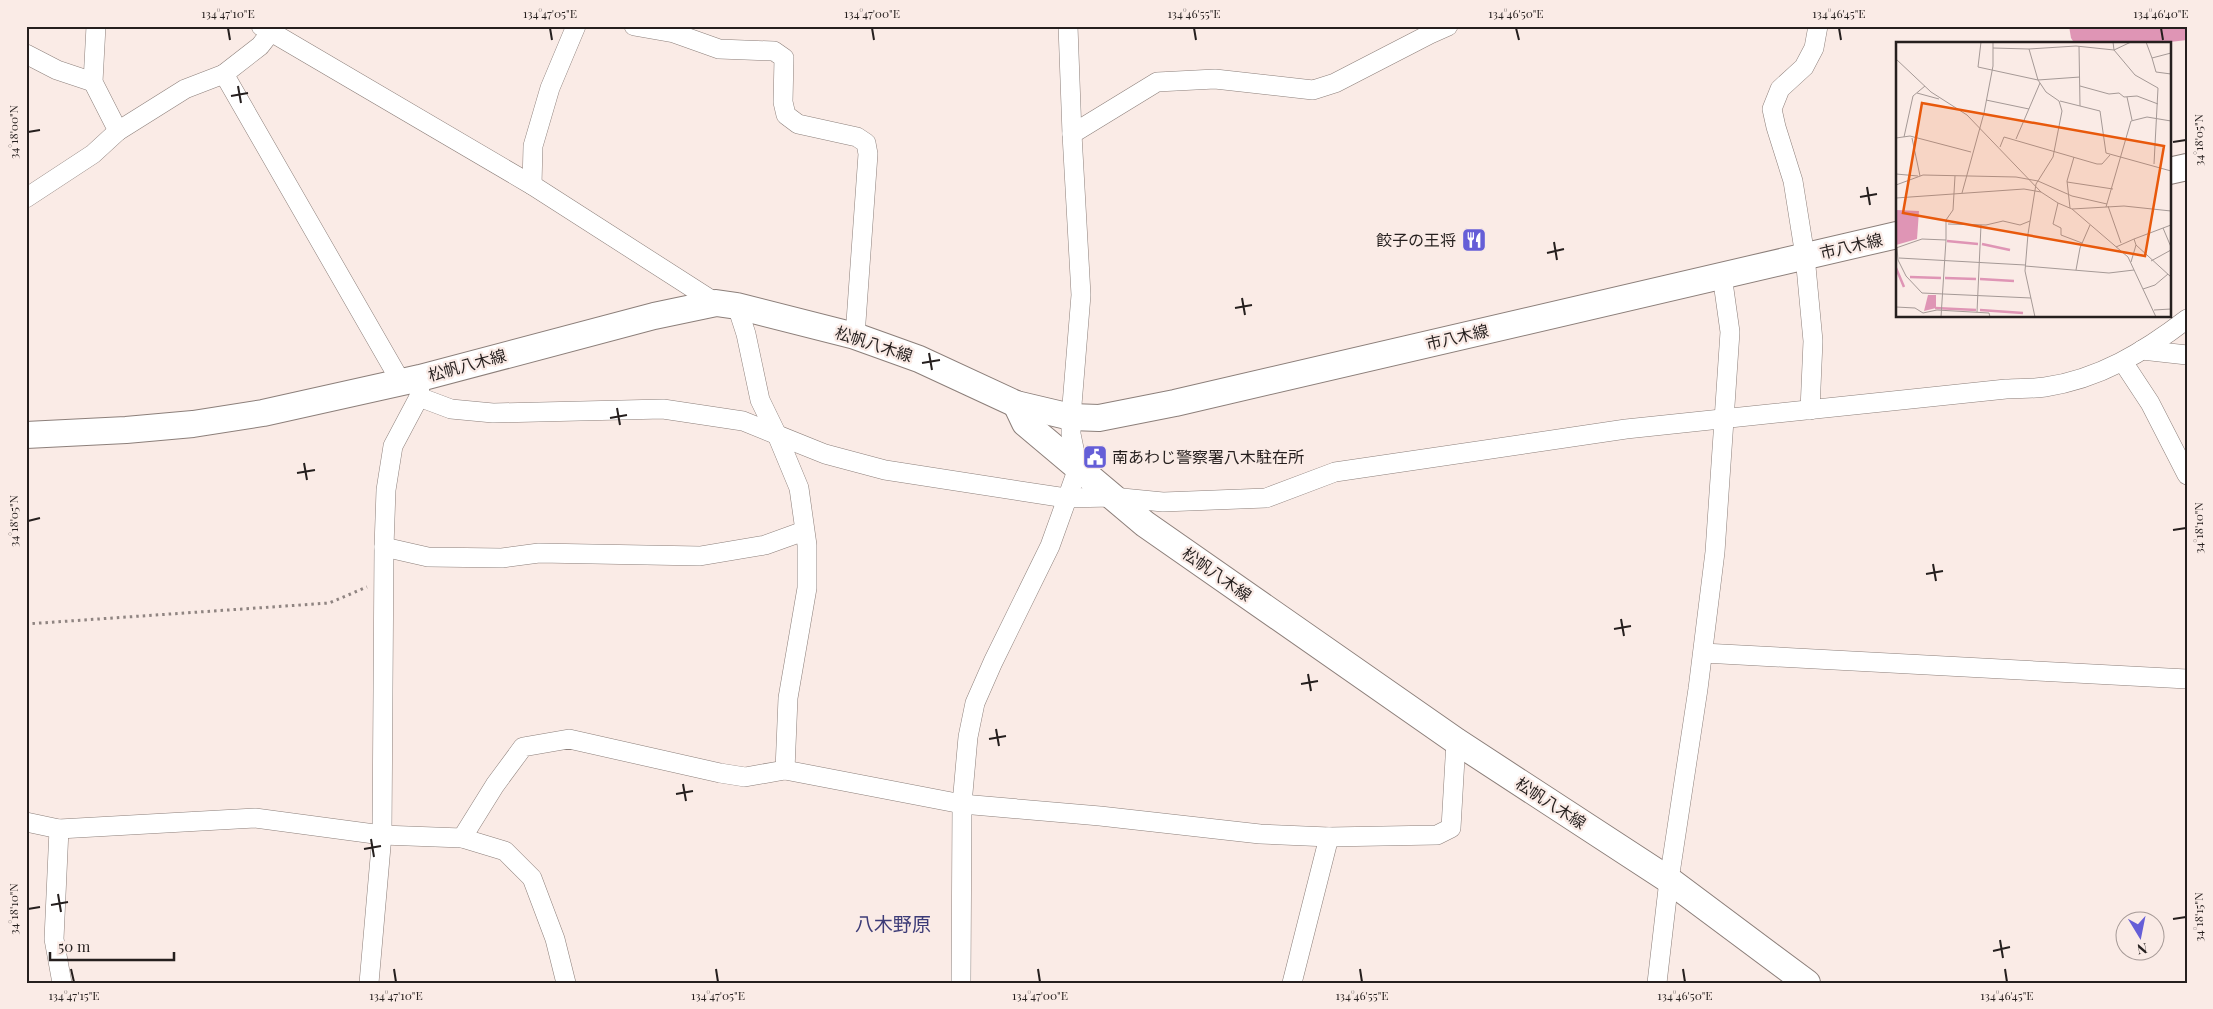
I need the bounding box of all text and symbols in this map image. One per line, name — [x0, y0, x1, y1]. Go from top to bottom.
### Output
text: 134°47'10"E — [201, 5, 255, 21]
text: 134°47'05"E — [523, 5, 577, 21]
text: 134°47'00"E — [844, 5, 900, 21]
text: 134°46'55"E — [1167, 5, 1221, 21]
text: 134°46'50"E — [1488, 5, 1544, 21]
text: 134°46'45"E — [1812, 5, 1866, 21]
text: 134°46'40"E — [2133, 5, 2189, 21]
inset map — [1896, 42, 2170, 318]
text: 34°18'00"N — [5, 104, 21, 159]
text: 34°18'05"N — [2190, 113, 2206, 166]
restaurant icon: 餃子の王将 — [1461, 227, 1487, 253]
street label: 市八木線 — [1817, 228, 1884, 263]
place label: 餃子の王将 — [1376, 229, 1456, 250]
street label: 市八木線 — [1423, 319, 1490, 354]
street label: 松帆八木線 — [833, 321, 915, 366]
street label: 松帆八木線 — [426, 344, 508, 385]
public building icon: 南あわじ警察署八木駐在所 — [1082, 444, 1108, 470]
place label: 南あわじ警察署八木駐在所 — [1112, 446, 1304, 467]
text: 34°18'05"N — [5, 494, 21, 547]
text: 34°18'10"N — [2190, 502, 2206, 554]
street label: 松帆八木線 — [1178, 542, 1256, 605]
street label: 松帆八木線 — [1512, 772, 1591, 833]
text: 34°18'10"N — [5, 883, 21, 935]
text: 34°18'15"N — [2190, 892, 2206, 942]
district label: 八木野原 — [855, 910, 931, 936]
north arrow — [2116, 912, 2166, 962]
scale bar — [50, 929, 174, 961]
text: 50 m — [58, 936, 91, 956]
text: N — [2136, 939, 2149, 960]
text: 134°47'15"E — [48, 987, 100, 1003]
text: 134°47'10"E — [369, 987, 423, 1003]
text: 134°47'05"E — [691, 987, 745, 1003]
text: 134°47'00"E — [1012, 987, 1068, 1003]
text: 134°46'55"E — [1335, 987, 1389, 1003]
text: 134°46'50"E — [1657, 987, 1713, 1003]
text: 134°46'45"E — [1980, 987, 2034, 1003]

